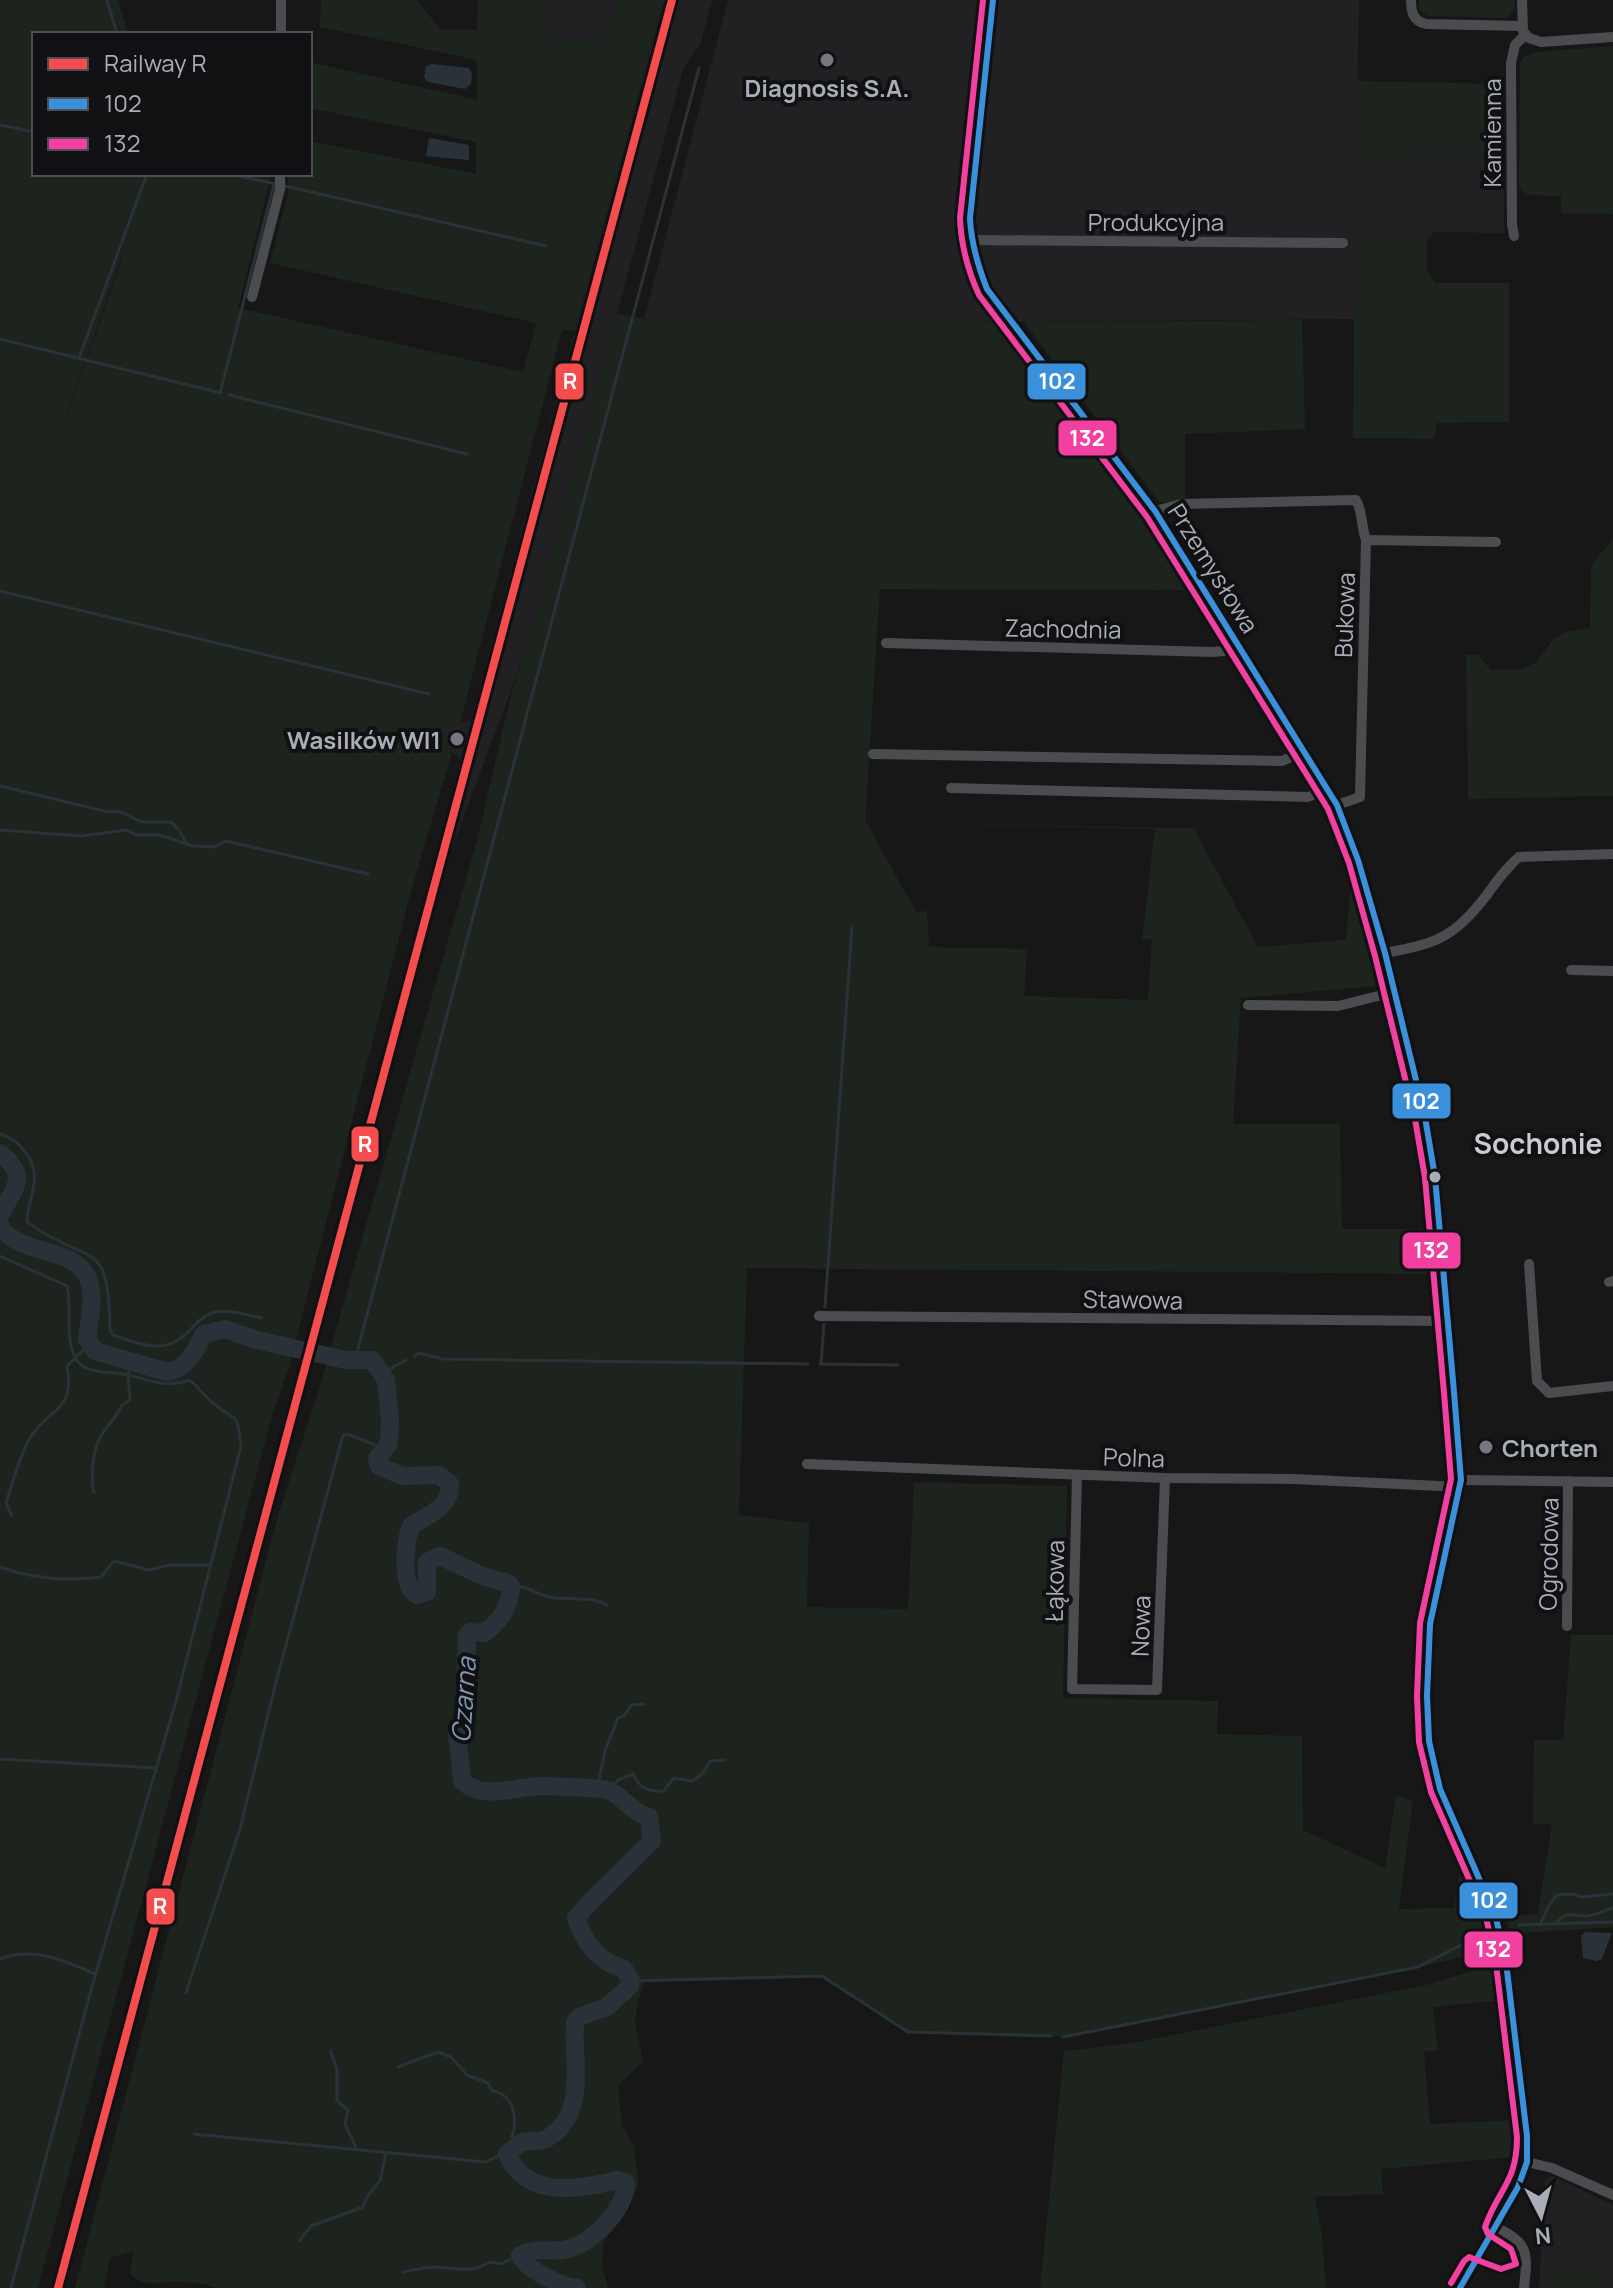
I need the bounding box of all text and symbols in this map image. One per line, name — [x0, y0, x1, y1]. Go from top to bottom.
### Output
legend — [32, 32, 312, 176]
text: Railway R — [104, 46, 207, 79]
marker: Diagnosis S.A. — [818, 51, 836, 69]
place label: Diagnosis S.A. — [745, 71, 909, 104]
street label: Kamienna — [1475, 78, 1508, 188]
text: 102 — [104, 86, 142, 119]
text: 132 — [104, 126, 140, 159]
street label: Produkcyjna — [1088, 205, 1224, 238]
line badge: R — [554, 362, 585, 401]
line badge: 102 — [1026, 362, 1087, 401]
text: R — [563, 366, 577, 396]
text: 102 — [1038, 366, 1076, 396]
line badge: 132 — [1057, 419, 1118, 457]
text: 132 — [1069, 423, 1105, 453]
street label: Przemysłowa — [1161, 497, 1267, 639]
street label: Bukowa — [1326, 572, 1362, 658]
street label: Zachodnia — [1004, 610, 1122, 646]
place label: Wasilków Wl1 — [287, 723, 441, 756]
marker: Wasilków Wl1 — [448, 730, 466, 748]
line badge: 102 — [1391, 1082, 1452, 1120]
text: 102 — [1402, 1086, 1440, 1116]
district label: Sochonie — [1474, 1124, 1602, 1162]
line badge: R — [350, 1125, 380, 1163]
text: R — [358, 1129, 372, 1159]
unlabelled marker — [1427, 1169, 1443, 1185]
line badge: 132 — [1401, 1231, 1462, 1270]
text: 132 — [1413, 1235, 1449, 1265]
street label: Stawowa — [1083, 1282, 1183, 1316]
place label: Chorten — [1502, 1431, 1598, 1464]
marker: Chorten — [1477, 1438, 1495, 1456]
street label: Polna — [1103, 1439, 1165, 1475]
street label: Ogrodowa — [1531, 1497, 1565, 1611]
street label: Łąkowa — [1037, 1540, 1071, 1622]
street label: Nowa — [1122, 1595, 1158, 1657]
water label: Czarna — [442, 1655, 484, 1744]
line badge: 102 — [1458, 1881, 1519, 1920]
text: 102 — [1470, 1885, 1508, 1915]
line badge: R — [145, 1887, 176, 1926]
text: R — [153, 1891, 167, 1921]
line badge: 132 — [1463, 1930, 1524, 1969]
text: 132 — [1475, 1934, 1511, 1964]
north arrow — [1501, 2176, 1581, 2256]
text: N — [1534, 2220, 1553, 2252]

